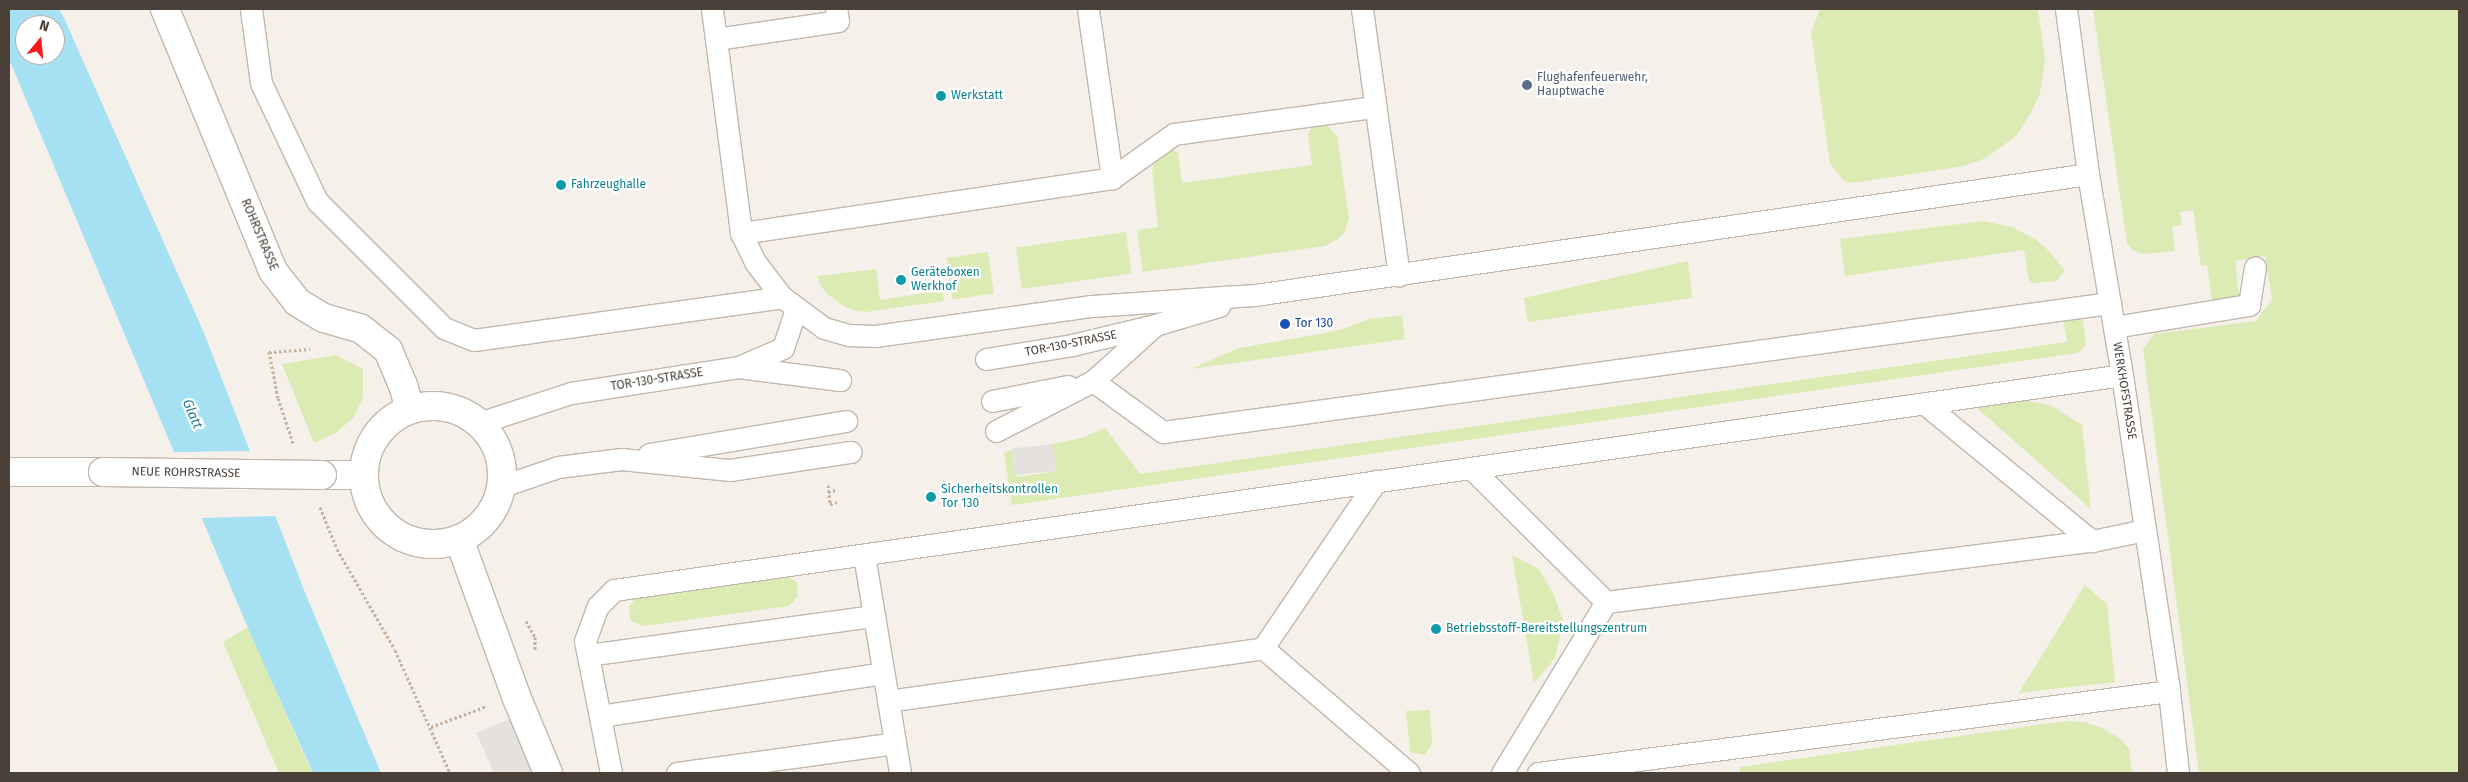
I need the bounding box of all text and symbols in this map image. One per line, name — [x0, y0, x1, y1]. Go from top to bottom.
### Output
north arrow — [15, 15, 65, 65]
text: N — [37, 17, 51, 36]
place label: Flughafenfeuerwehr, Hauptwache — [1537, 71, 1648, 99]
marker: Flughafenfeuerwehr, Hauptwache — [1521, 79, 1533, 91]
place label: Werkstatt — [951, 89, 1003, 103]
marker: Werkstatt — [935, 90, 947, 102]
place label: Fahrzeughalle — [571, 178, 646, 192]
marker: Fahrzeughalle — [555, 179, 567, 191]
street label: ROHRSTRASSE — [237, 197, 281, 273]
place label: Geräteboxen Werkhof — [911, 266, 980, 294]
marker: Geräteboxen Werkhof — [895, 274, 907, 286]
place label: Tor 130 — [1295, 317, 1333, 331]
marker: Tor 130 — [1279, 318, 1291, 330]
street label: TOR-130-STRASSE — [1024, 328, 1118, 360]
street label: WERKHOFSTRASSE — [2109, 341, 2139, 441]
street label: TOR-130-STRASSE — [610, 366, 704, 394]
water label: Glatt — [178, 397, 206, 431]
street label: NEUE ROHRSTRASSE — [131, 465, 241, 481]
place label: Sicherheitskontrollen Tor 130 — [941, 483, 1058, 511]
marker: Sicherheitskontrollen Tor 130 — [925, 491, 937, 503]
place label: Betriebsstoff-Bereitstellungszentrum — [1446, 622, 1647, 636]
marker: Betriebsstoff-Bereitstellungszentrum — [1430, 623, 1442, 635]

